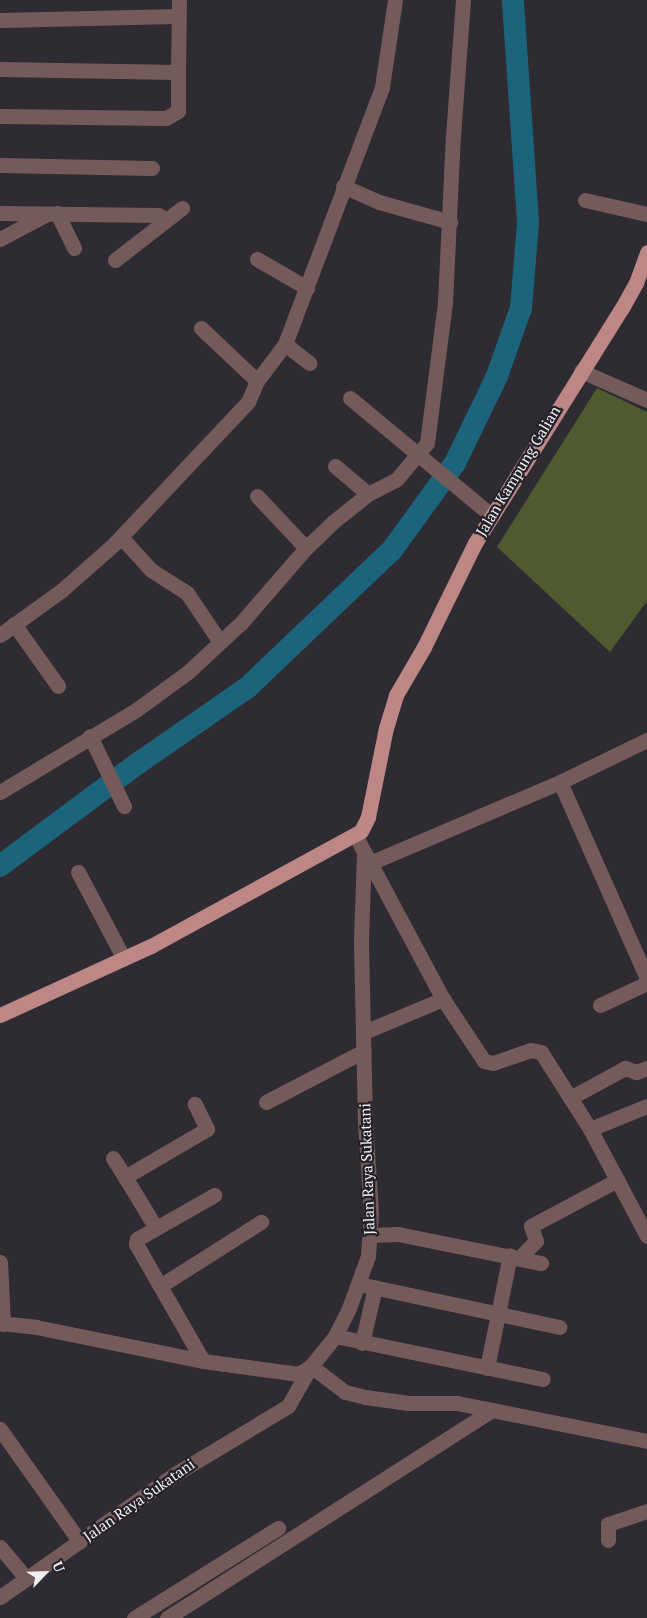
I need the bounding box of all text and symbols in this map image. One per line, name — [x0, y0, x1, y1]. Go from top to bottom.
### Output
street label: Jalan Kampung Galian — [472, 403, 564, 539]
street label: Jalan Raya Sukatani — [356, 1103, 378, 1235]
street label: Jalan Raya Sukatani — [80, 1455, 198, 1545]
north arrow — [20, 1548, 70, 1598]
text: U — [48, 1558, 70, 1575]

